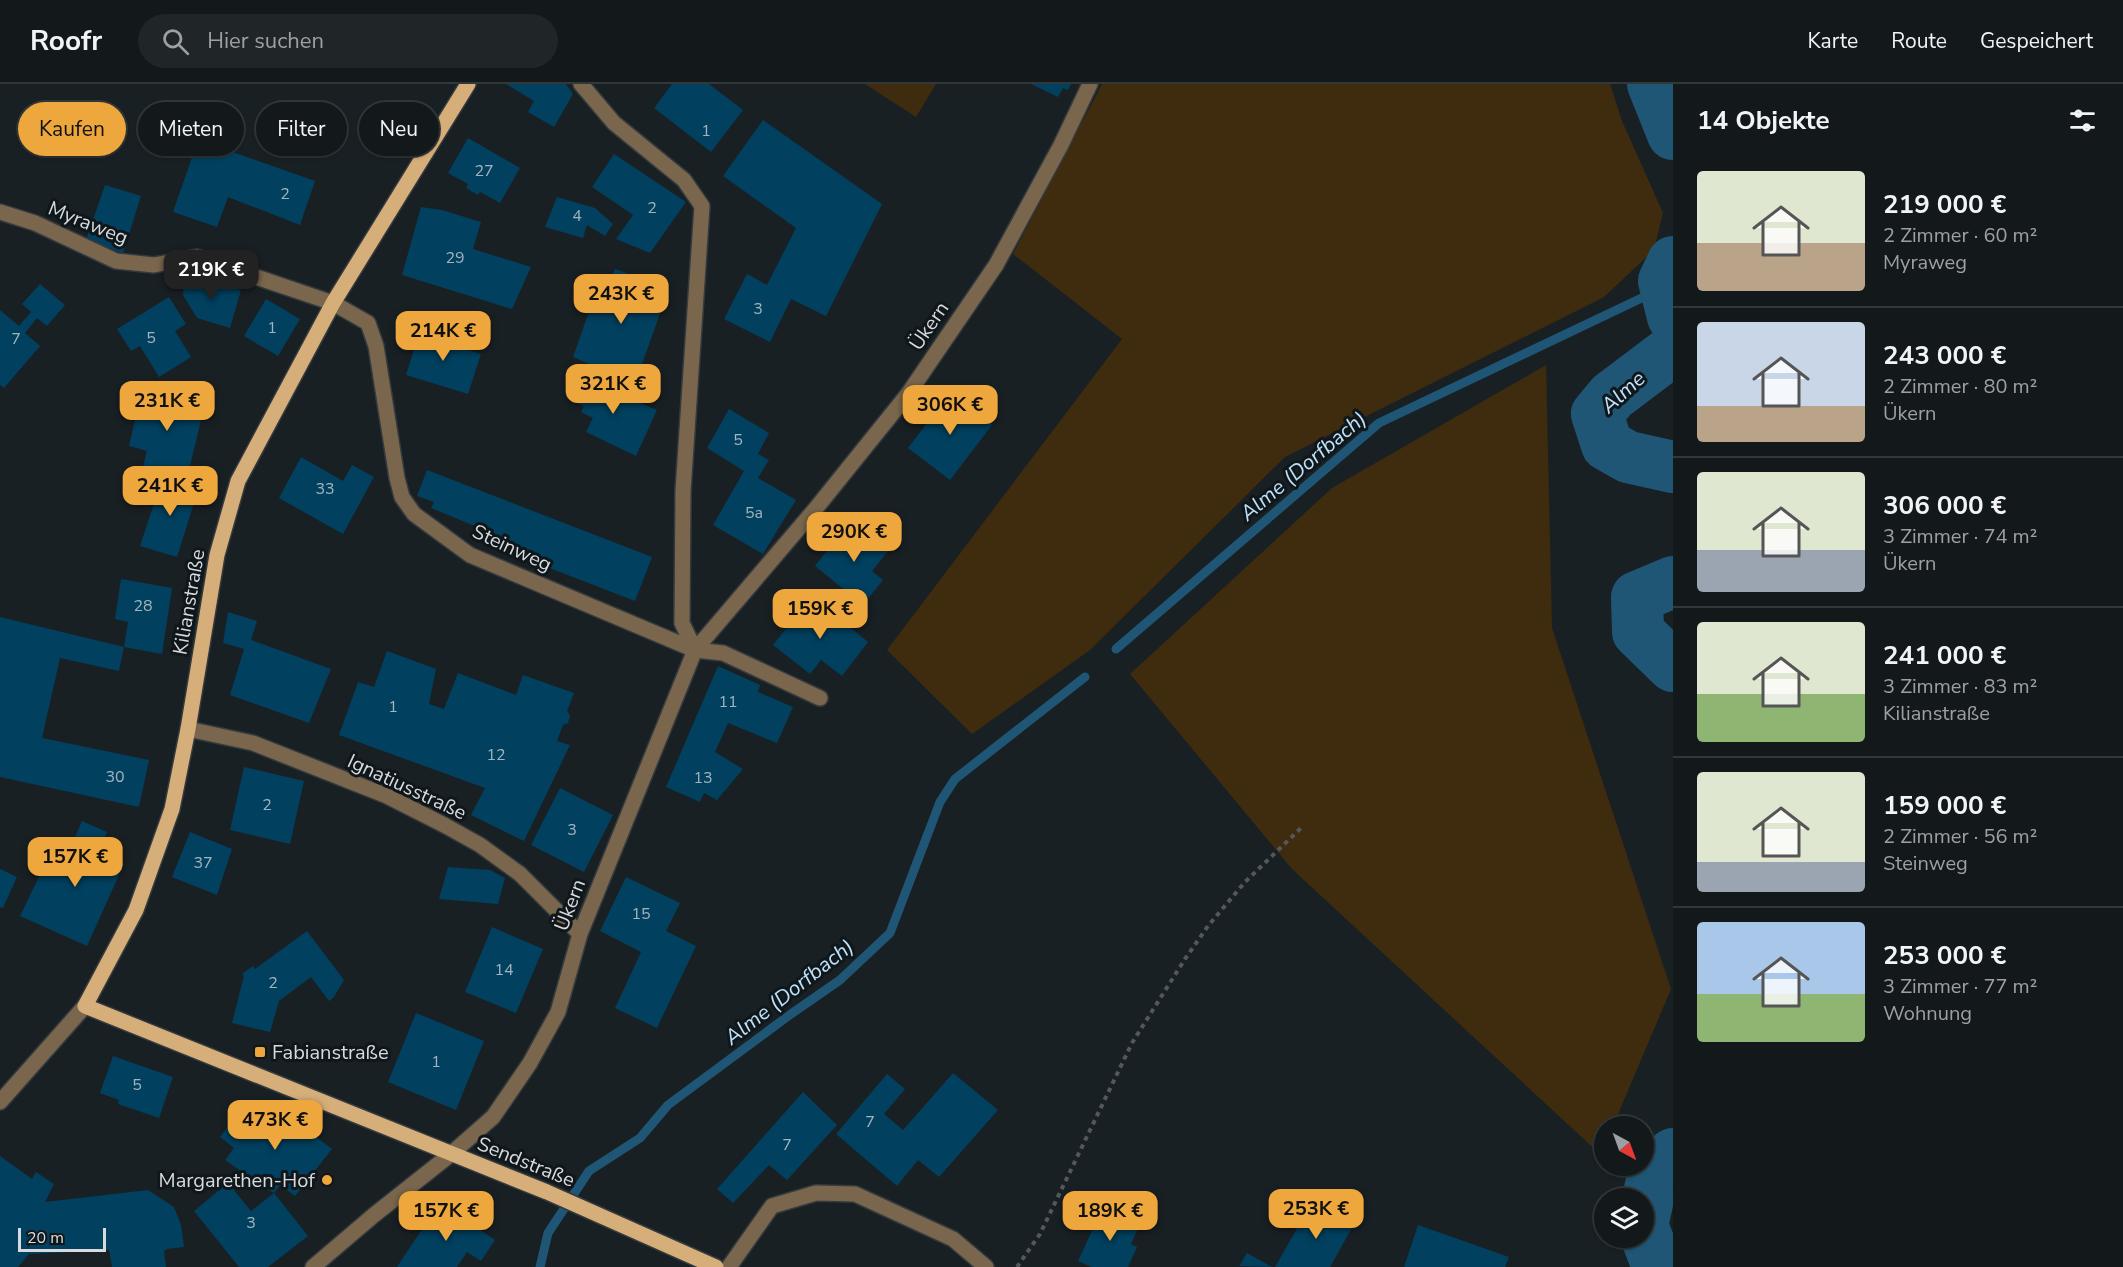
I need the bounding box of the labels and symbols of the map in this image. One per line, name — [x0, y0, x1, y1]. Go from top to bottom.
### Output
house number: 1 — [701, 120, 711, 142]
house number: 27 — [474, 160, 494, 182]
house number: 2 — [280, 183, 290, 205]
street label: Myraweg — [44, 195, 132, 251]
house number: 2 — [647, 197, 657, 219]
house number: 4 — [572, 205, 582, 227]
house number: 29 — [445, 247, 465, 269]
pin: 219K € — [162, 250, 260, 301]
pin: 243K € — [572, 274, 670, 325]
street label: Ükern — [903, 296, 955, 356]
house number: 3 — [753, 298, 763, 320]
pin: 214K € — [394, 311, 492, 362]
house number: 1 — [267, 317, 277, 339]
house number: 5 — [146, 327, 156, 349]
house number: 7 — [11, 328, 21, 350]
pin: 321K € — [564, 364, 662, 415]
water label: Alme — [1594, 365, 1651, 420]
pin: 231K € — [118, 381, 216, 432]
pin: 306K € — [901, 385, 999, 436]
water label: Alme (Dorfbach) — [1233, 405, 1372, 528]
house number: 5 — [733, 429, 743, 451]
pin: 241K € — [121, 466, 219, 517]
house number: 33 — [315, 478, 335, 500]
house number: 5a — [745, 502, 763, 524]
pin: 290K € — [805, 512, 903, 563]
street label: Steinweg — [468, 518, 556, 578]
street label: Kilianstraße — [166, 547, 212, 657]
pin: 159K € — [771, 589, 869, 640]
house number: 28 — [133, 595, 153, 617]
house number: 11 — [718, 691, 738, 713]
house number: 1 — [388, 696, 398, 718]
house number: 12 — [486, 744, 506, 766]
street label: Ignatiusstraße — [343, 748, 471, 826]
house number: 30 — [105, 766, 125, 788]
house number: 13 — [693, 767, 713, 789]
house number: 2 — [262, 794, 272, 816]
house number: 3 — [567, 819, 577, 841]
pin: 157K € — [26, 837, 124, 888]
house number: 37 — [193, 852, 213, 874]
street label: Ükern — [548, 875, 592, 935]
house number: 15 — [631, 903, 651, 925]
water label: Alme (Dorfbach) — [718, 933, 859, 1052]
house number: 14 — [494, 959, 514, 981]
house number: 2 — [268, 972, 278, 994]
place label: Fabianstraße — [272, 1039, 389, 1066]
marker: Fabianstraße — [253, 1045, 267, 1059]
house number: 1 — [431, 1051, 441, 1073]
house number: 5 — [132, 1074, 142, 1096]
pin: 473K € — [226, 1100, 324, 1151]
house number: 7 — [865, 1111, 875, 1133]
north arrow — [1594, 1116, 1654, 1176]
street label: Sendstraße — [473, 1130, 579, 1194]
house number: 7 — [782, 1134, 792, 1156]
place label: Margarethen-Hof — [159, 1167, 315, 1194]
marker: Margarethen-Hof — [320, 1173, 334, 1187]
pin: 253K € — [1267, 1189, 1365, 1240]
pin: 157K € — [397, 1191, 495, 1242]
pin: 189K € — [1061, 1191, 1159, 1242]
house number: 3 — [246, 1212, 256, 1234]
scale bar — [18, 1225, 106, 1252]

